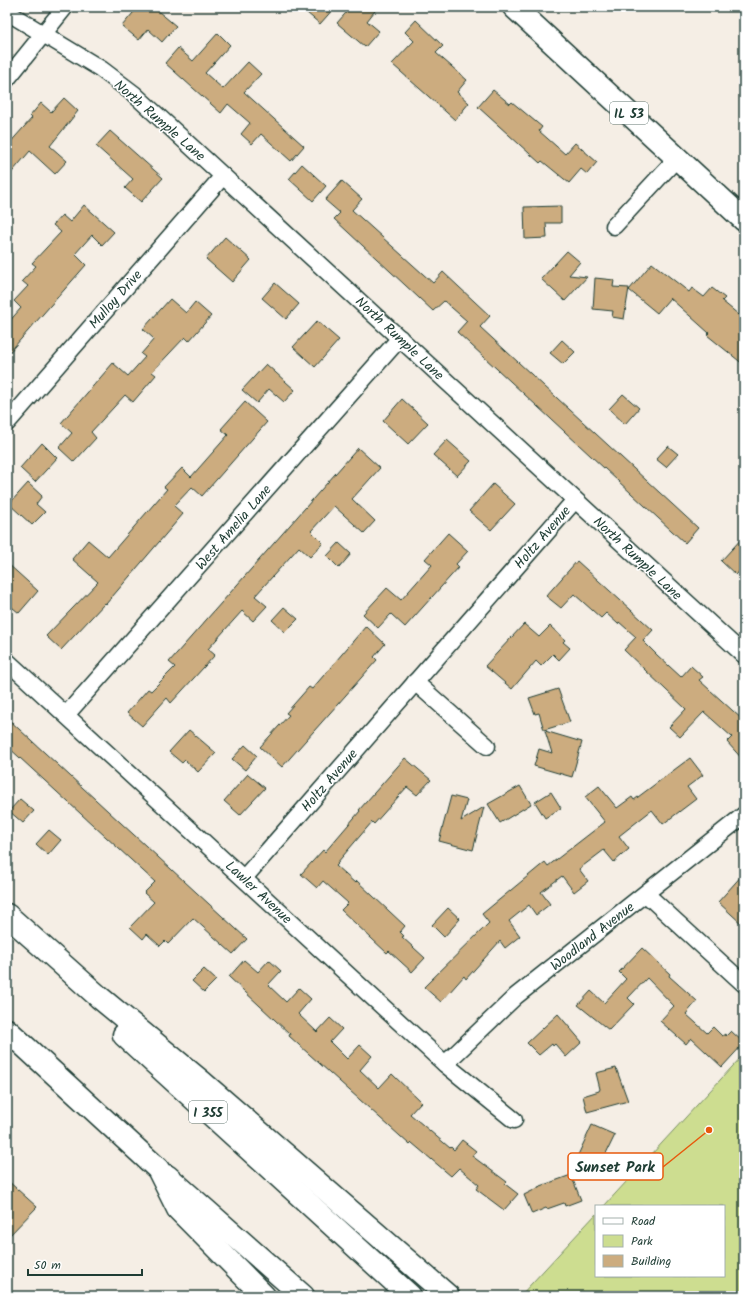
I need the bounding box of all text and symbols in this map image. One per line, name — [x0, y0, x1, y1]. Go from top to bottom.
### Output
street label: North Rumple Lane — [109, 75, 211, 167]
road number: IL 53 — [610, 102, 648, 124]
street label: Mulloy Drive — [84, 265, 148, 334]
street label: North Rumple Lane — [350, 291, 449, 386]
street label: West Amelia Lane — [190, 479, 278, 575]
street label: Holtz Avenue — [509, 501, 577, 574]
street label: North Rumple Lane — [588, 511, 687, 606]
street label: Holtz Avenue — [296, 744, 364, 817]
street label: Lawler Avenue — [220, 856, 297, 930]
street label: Woodland Avenue — [546, 896, 640, 977]
road number: I 355 — [189, 1101, 227, 1123]
callout: Sunset Park — [568, 1153, 663, 1180]
text: Sunset Park — [575, 1156, 655, 1180]
legend — [595, 1205, 725, 1277]
text: Road — [631, 1212, 656, 1231]
text: Park — [631, 1232, 653, 1251]
scale bar — [28, 1251, 142, 1277]
text: Building — [631, 1252, 671, 1271]
text: 50 m — [34, 1256, 61, 1275]

